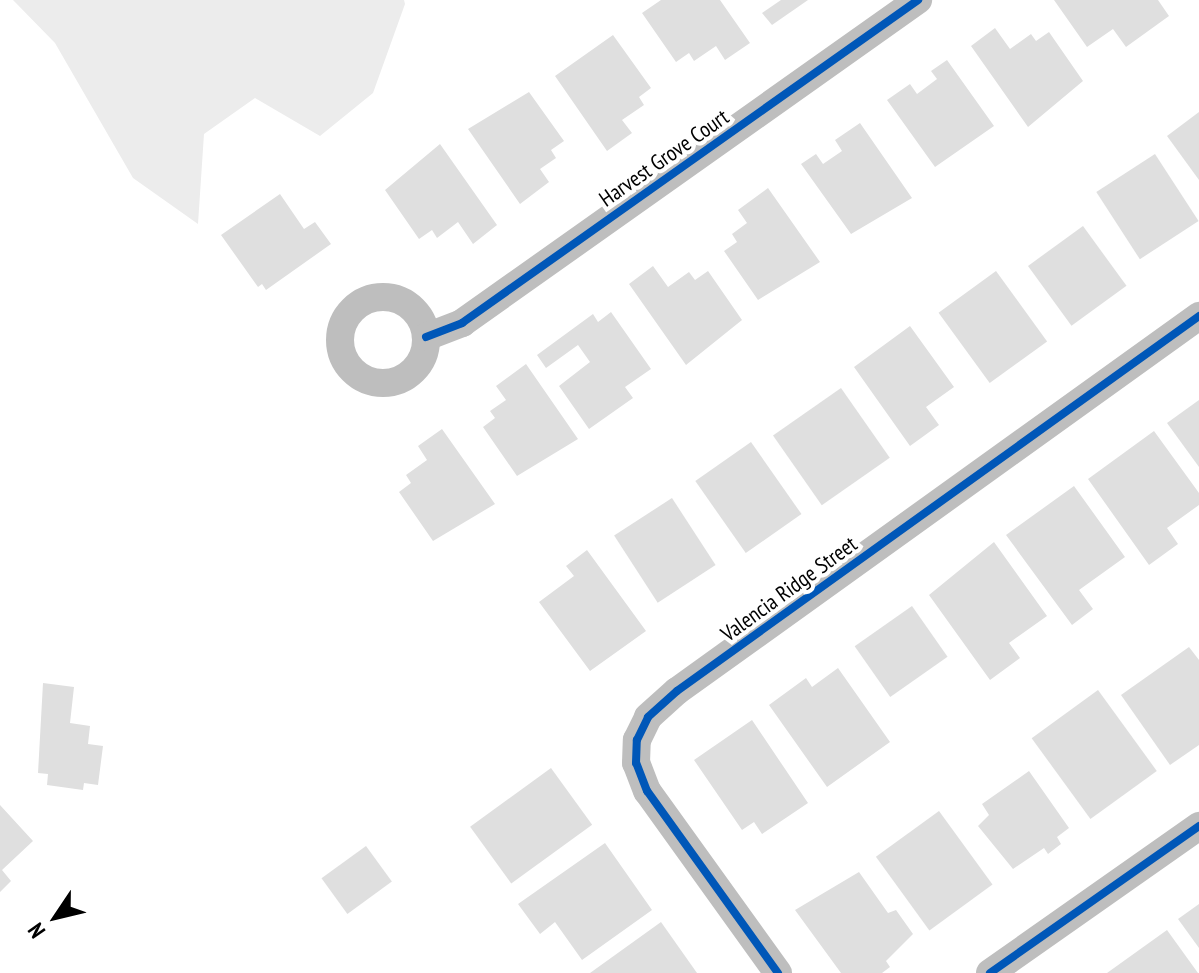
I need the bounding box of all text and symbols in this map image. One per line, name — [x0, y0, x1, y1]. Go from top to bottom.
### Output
street label: Harvest Grove Court — [594, 104, 734, 212]
street label: Valencia Ridge Street — [716, 531, 862, 647]
north arrow — [16, 877, 96, 957]
text: N — [21, 918, 51, 944]

